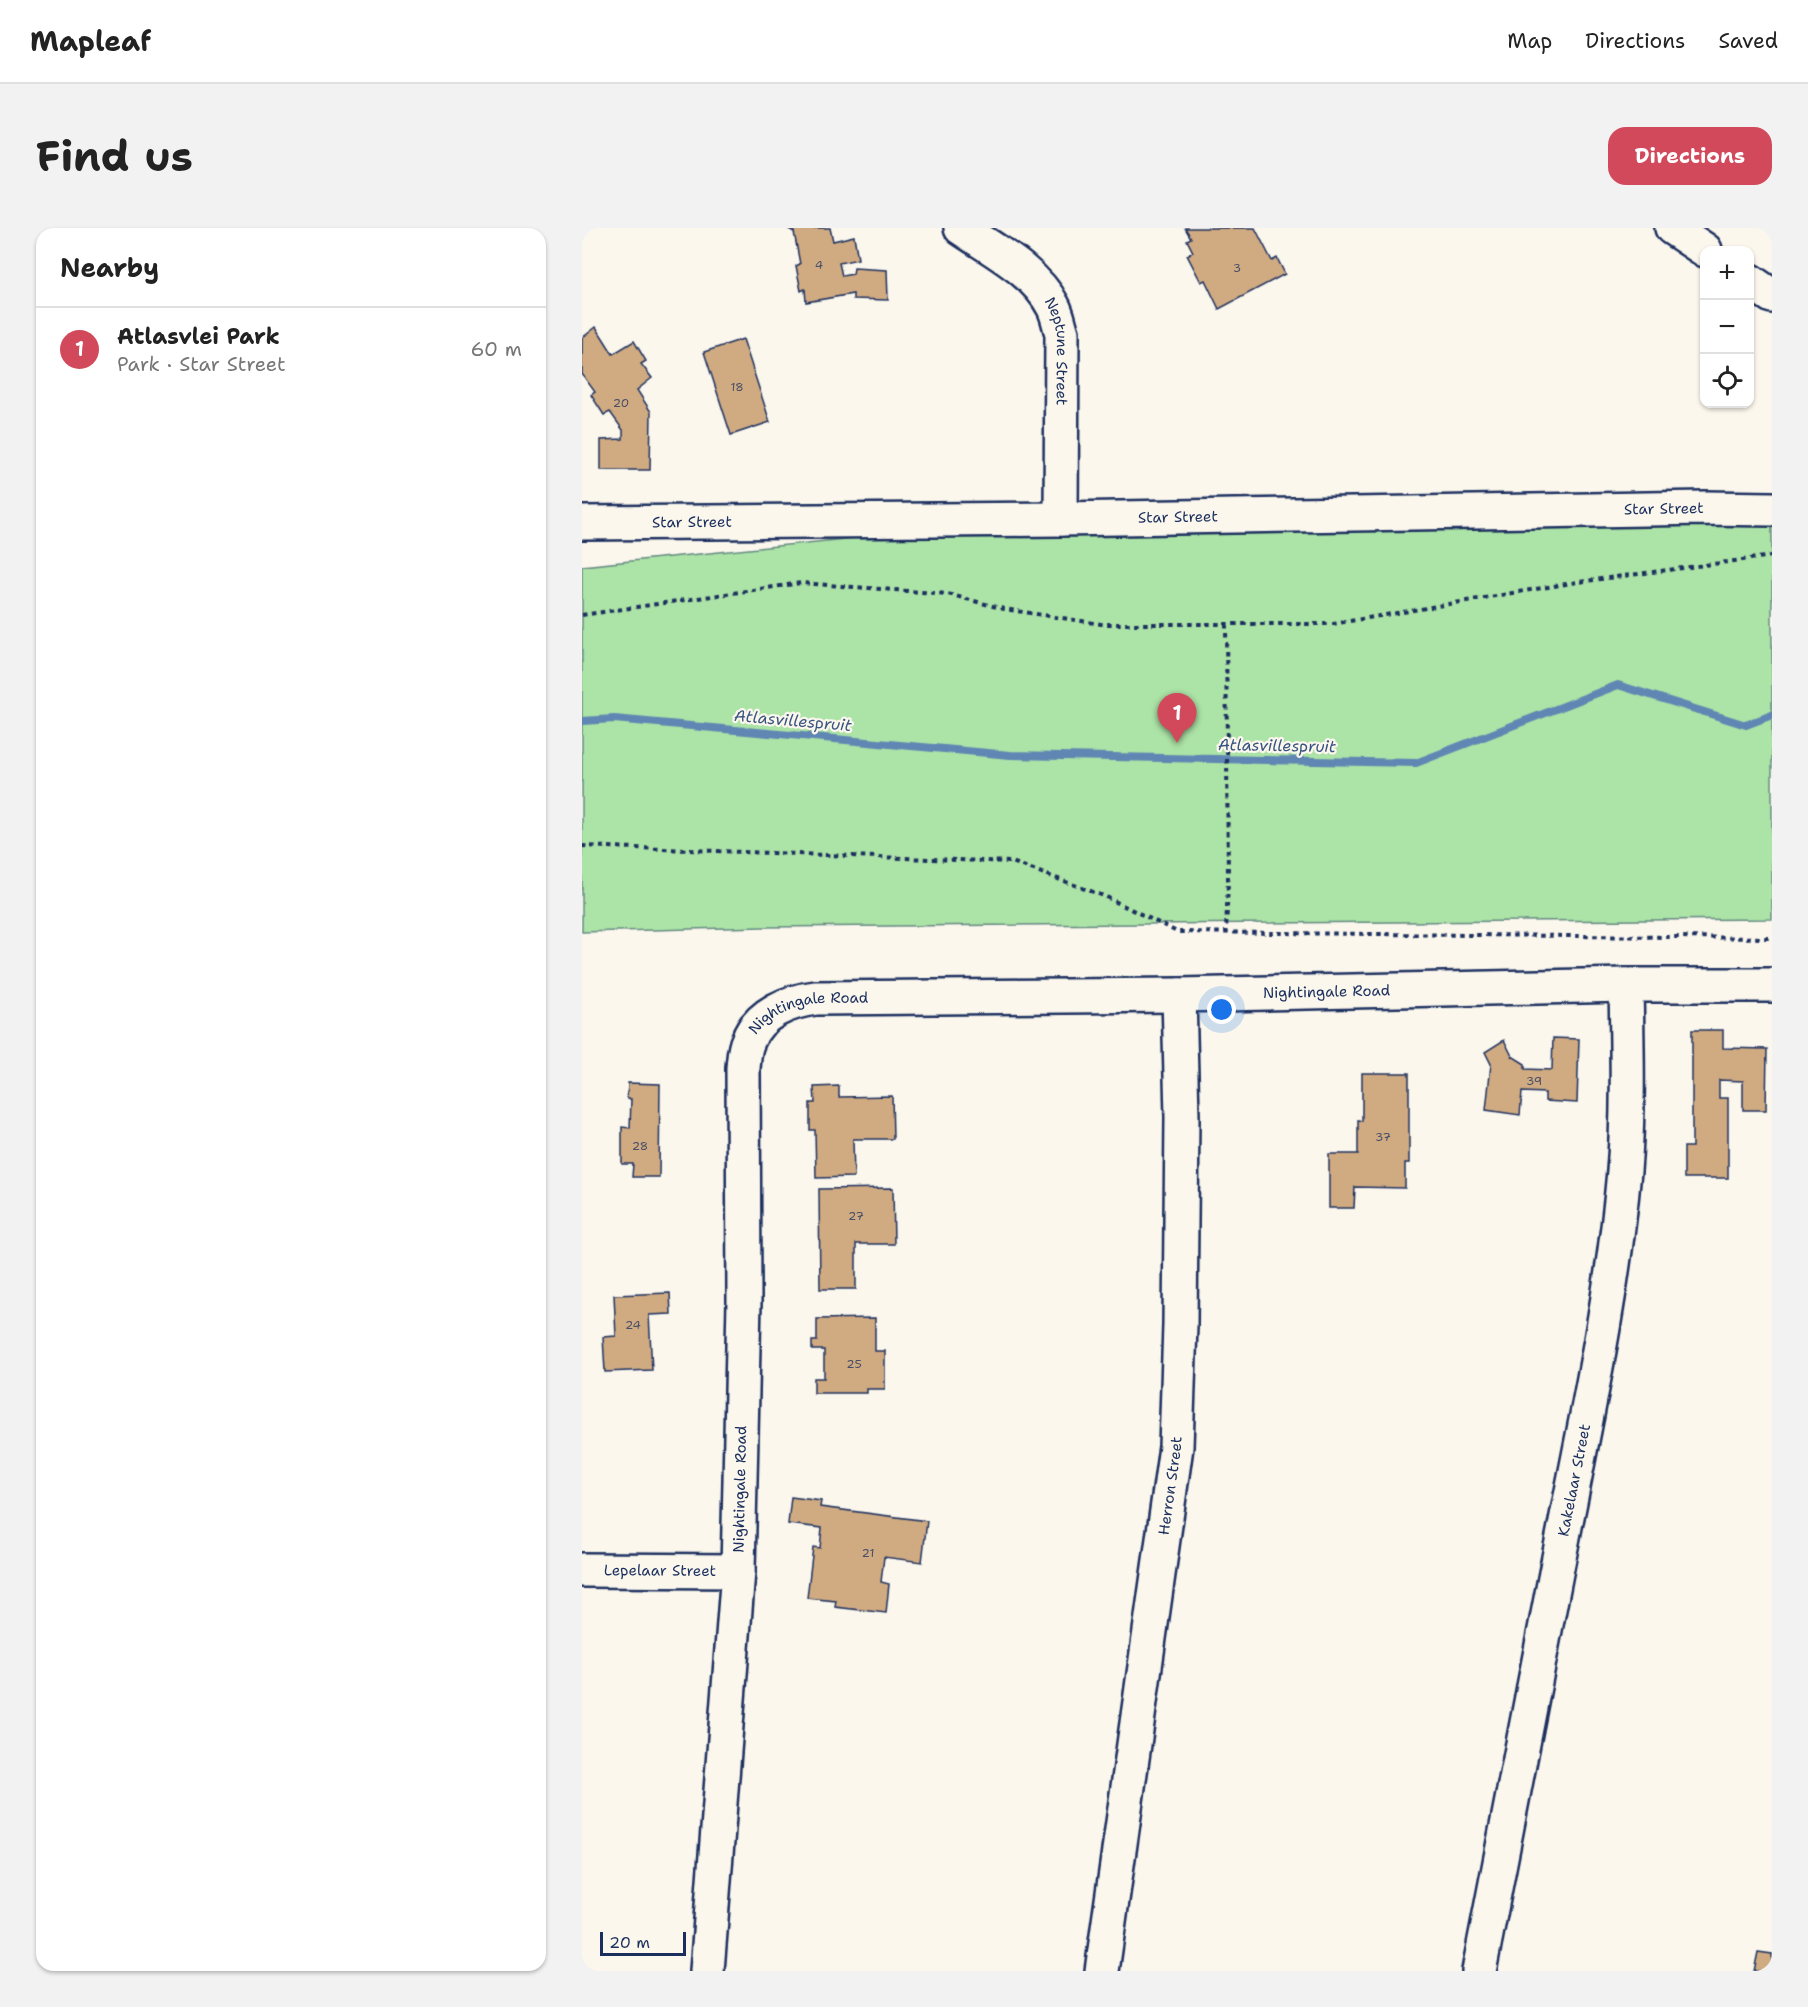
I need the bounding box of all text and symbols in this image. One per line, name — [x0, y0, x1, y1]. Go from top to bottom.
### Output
text: Mapleaf — [30, 22, 151, 60]
text: Map — [1507, 27, 1552, 55]
text: Directions — [1585, 27, 1685, 55]
text: Saved — [1718, 27, 1778, 55]
button: Directions — [1608, 127, 1772, 185]
text: Find us — [36, 128, 193, 184]
map controls — [1700, 246, 1754, 408]
button: + — [1700, 246, 1754, 300]
text: Nearby — [60, 250, 159, 285]
house number: 4 — [815, 257, 823, 273]
house number: 3 — [1233, 260, 1241, 276]
street label: Neptune Street — [1040, 293, 1072, 405]
button: − — [1700, 300, 1754, 354]
text: Atlasvlei Park — [117, 322, 280, 351]
text: 1 — [75, 336, 84, 362]
text: 60 m — [470, 336, 522, 362]
text: Park · Star Street — [117, 351, 286, 377]
button: locate — [1700, 354, 1754, 408]
house number: 18 — [730, 379, 744, 395]
house number: 20 — [613, 395, 629, 411]
street label: Star Street — [1624, 498, 1704, 519]
street label: Star Street — [1138, 506, 1218, 528]
street label: Star Street — [652, 512, 732, 532]
pin: 1 — [1158, 694, 1196, 743]
water label: Atlasvillespruit — [733, 705, 853, 736]
water label: Atlasvillespruit — [1218, 734, 1336, 757]
street label: Nightingale Road — [1263, 980, 1391, 1003]
street label: Nightingale Road — [744, 988, 869, 1038]
your location — [1207, 995, 1236, 1024]
house number: 39 — [1526, 1073, 1542, 1089]
house number: 37 — [1375, 1129, 1391, 1145]
house number: 28 — [632, 1138, 648, 1154]
house number: 27 — [848, 1208, 864, 1224]
house number: 24 — [625, 1317, 641, 1333]
house number: 25 — [846, 1356, 862, 1372]
street label: Kakelaar Street — [1553, 1422, 1595, 1538]
street label: Nightingale Road — [728, 1425, 751, 1553]
street label: Herron Street — [1154, 1436, 1186, 1536]
house number: 21 — [862, 1545, 874, 1561]
street label: Lepelaar Street — [604, 1560, 716, 1581]
scale bar — [600, 1929, 686, 1956]
text: 20 m — [609, 1932, 650, 1953]

